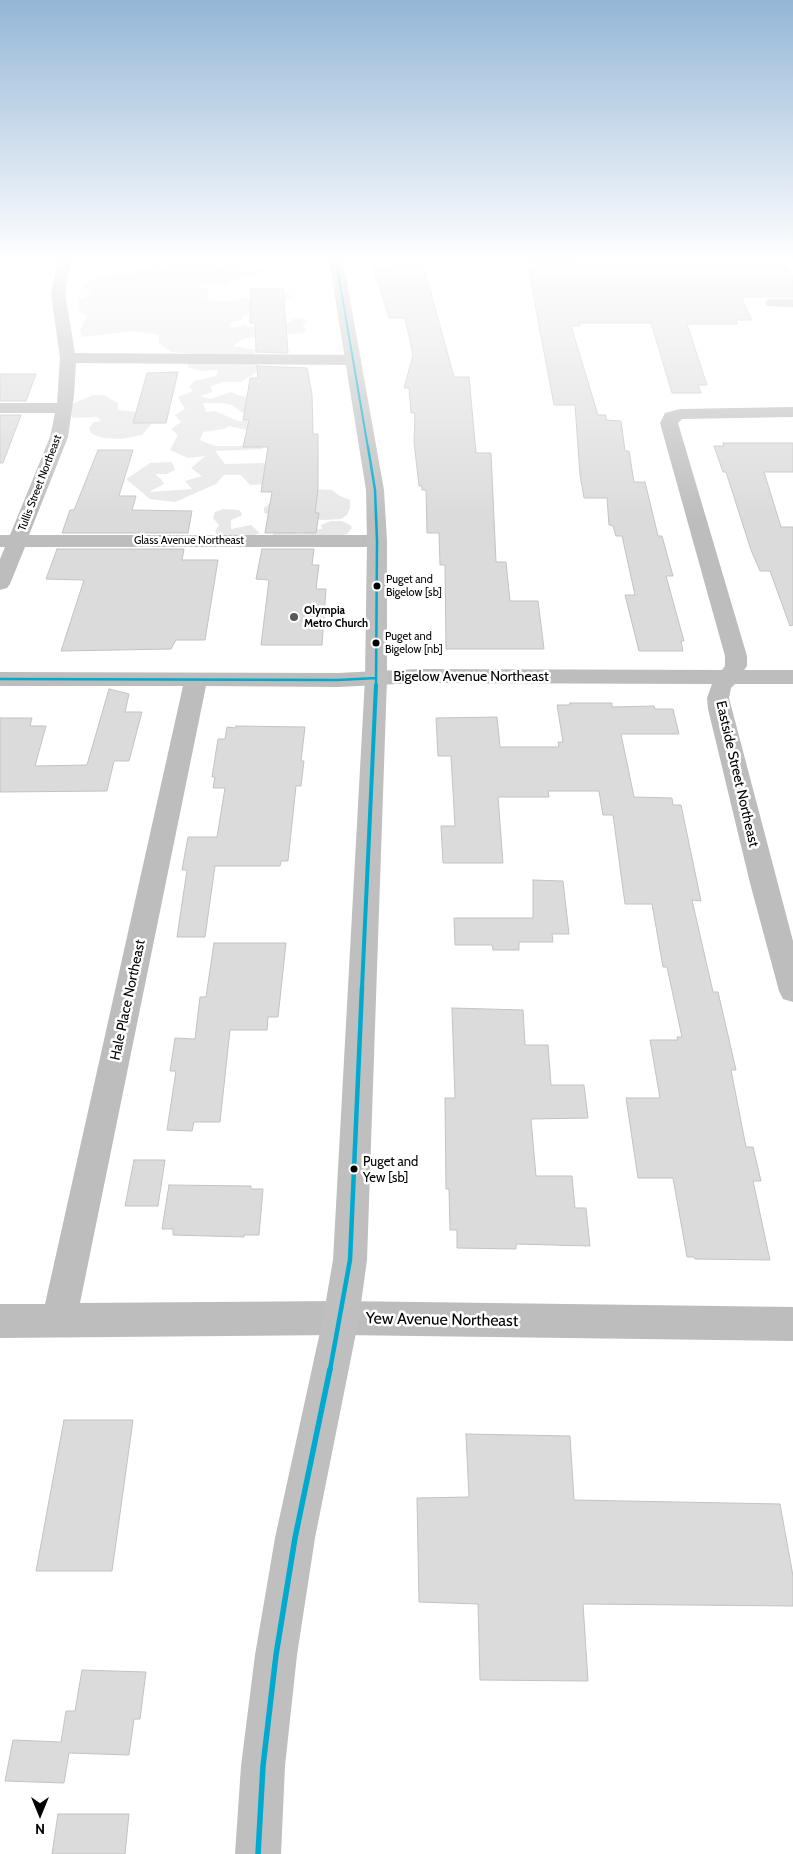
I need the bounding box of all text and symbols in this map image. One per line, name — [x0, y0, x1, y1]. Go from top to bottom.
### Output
street label: Tullis Street Northeast — [16, 433, 64, 533]
street label: Glass Avenue Northeast — [134, 534, 244, 548]
place label: Puget and Bigelow [sb] — [386, 573, 442, 599]
marker: Puget and Bigelow [sb] — [372, 581, 382, 591]
place label: Olympia Metro Church — [304, 604, 368, 630]
marker: Olympia Metro Church — [288, 611, 300, 623]
place label: Puget and Bigelow [nb] — [385, 630, 442, 656]
marker: Puget and Bigelow [nb] — [371, 638, 381, 648]
street label: Bigelow Avenue Northeast — [393, 669, 549, 685]
street label: Eastside Street Northeast — [712, 699, 762, 849]
street label: Hale Place Northeast — [107, 938, 149, 1062]
place label: Puget and Yew [sb] — [363, 1154, 418, 1185]
marker: Puget and Yew [sb] — [349, 1164, 359, 1174]
street label: Yew Avenue Northeast — [366, 1309, 518, 1331]
north arrow — [15, 1789, 65, 1839]
text: N — [35, 1820, 45, 1838]

